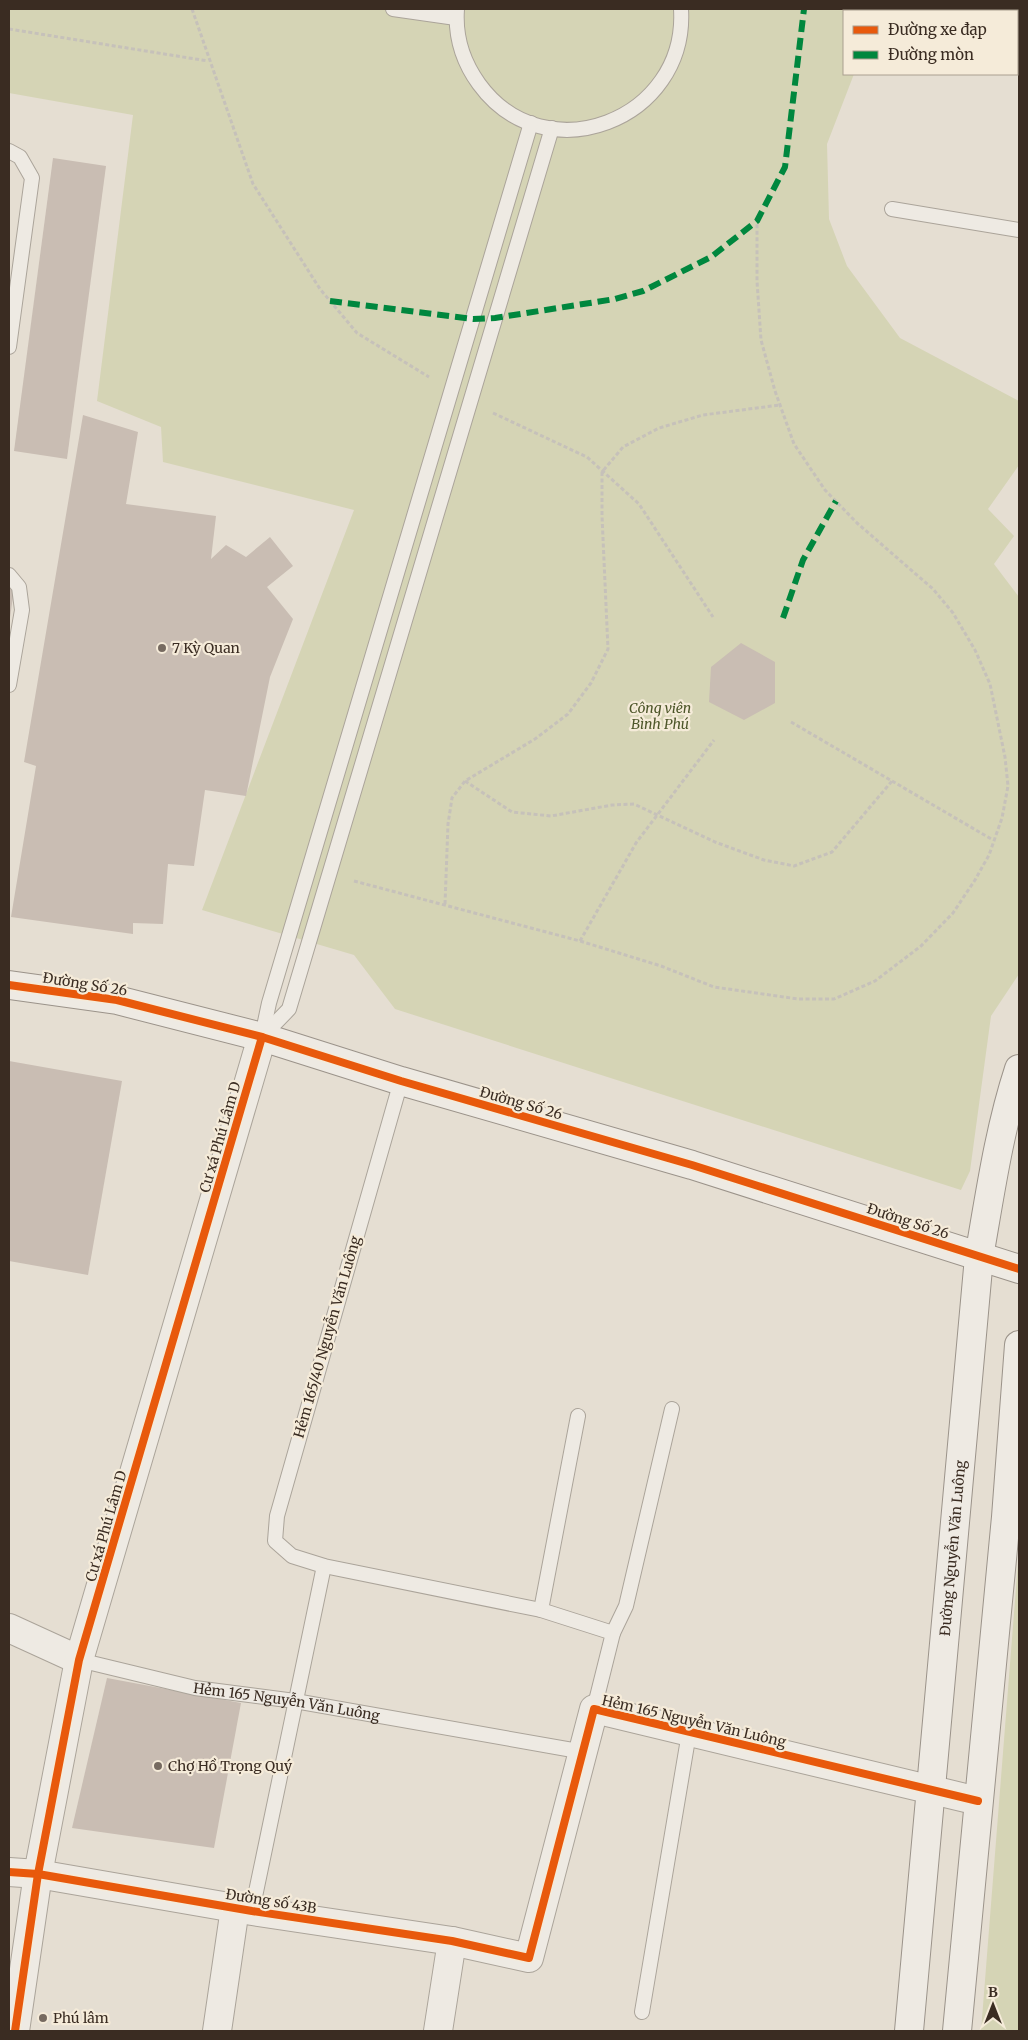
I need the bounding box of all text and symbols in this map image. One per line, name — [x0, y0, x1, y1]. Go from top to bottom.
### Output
legend — [843, 10, 1018, 75]
text: Đường xe đạp — [888, 20, 987, 39]
text: Đường mòn — [888, 45, 974, 64]
place label: 7 Kỳ Quan — [172, 639, 240, 657]
marker: 7 Kỳ Quan — [156, 642, 168, 654]
park label: Công viên Bình Phú — [629, 699, 691, 733]
street label: Đường Số 26 — [41, 968, 129, 1000]
street label: Cư xá Phú Lâm D — [196, 1079, 245, 1195]
street label: Đường Số 26 — [478, 1083, 564, 1123]
street label: Đường Số 26 — [865, 1199, 951, 1243]
street label: Hẻm 165/40 Nguyễn Văn Luông — [289, 1233, 365, 1440]
street label: Đường Nguyễn Văn Luông — [936, 1459, 970, 1637]
street label: Cư xá Phú Lâm D — [82, 1468, 131, 1584]
street label: Hẻm 165 Nguyễn Văn Luông — [192, 1679, 382, 1725]
street label: Hẻm 165 Nguyễn Văn Luông — [600, 1691, 788, 1751]
place label: Chợ Hồ Trọng Quý — [168, 1757, 293, 1775]
marker: Chợ Hồ Trọng Quý — [152, 1760, 164, 1772]
street label: Đường số 43B — [224, 1885, 318, 1917]
north arrow — [968, 1980, 1018, 2030]
text: B — [988, 1983, 998, 2001]
place label: Phú lâm — [53, 2009, 109, 2027]
marker: Phú lâm — [37, 2012, 49, 2024]

